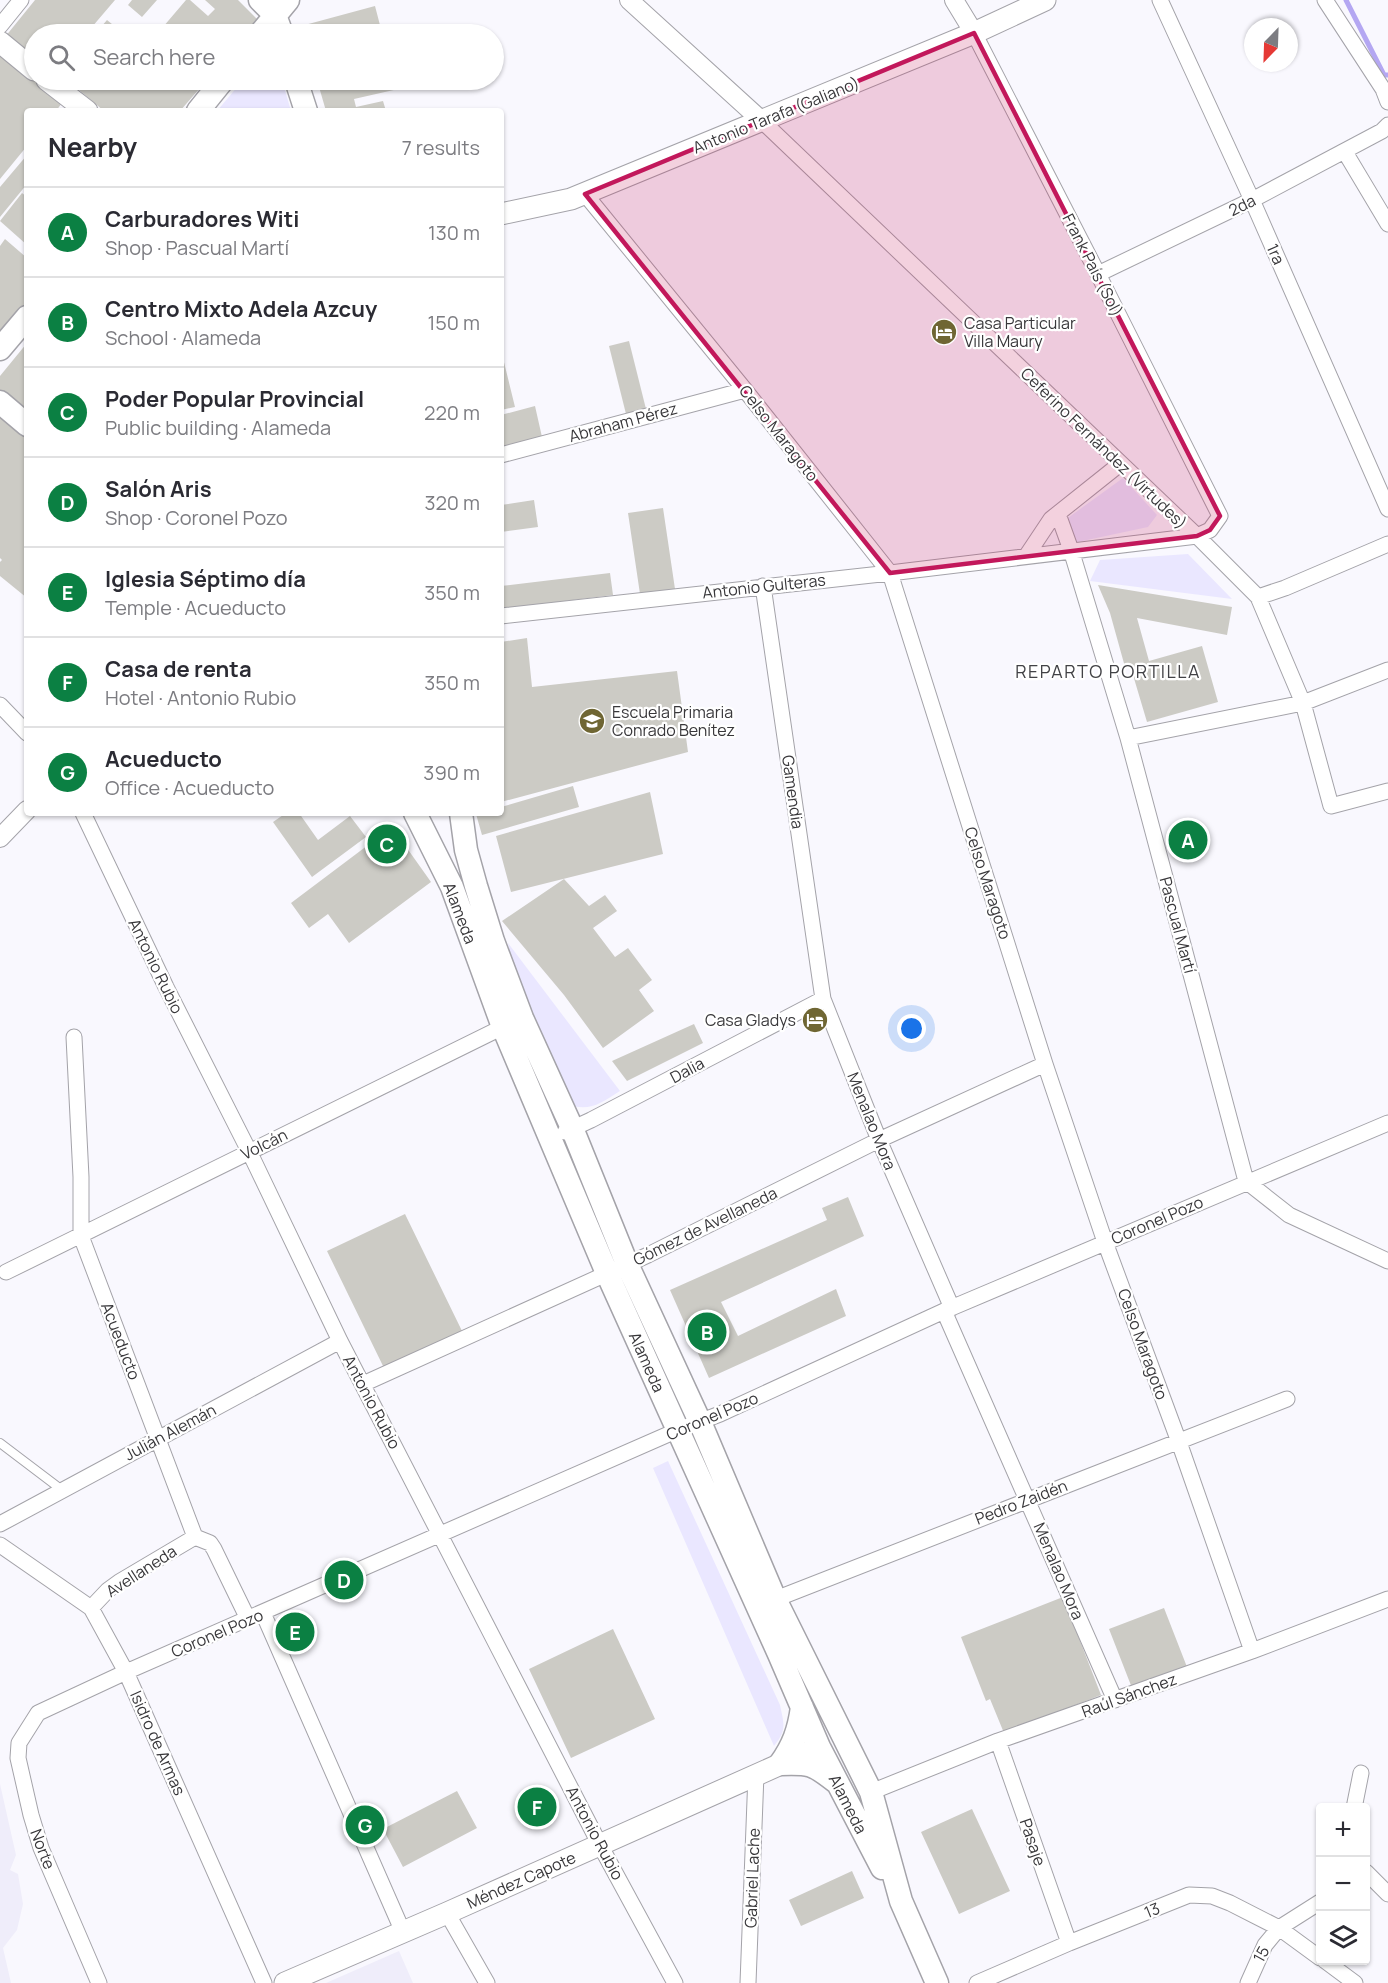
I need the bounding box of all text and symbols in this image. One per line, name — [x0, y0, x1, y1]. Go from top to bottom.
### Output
north arrow — [1244, 18, 1298, 72]
search box — [24, 24, 504, 90]
icon: search — [45, 41, 78, 74]
text: Search here — [93, 42, 215, 72]
street label: Antonio Tarafa (Galiano) — [689, 71, 863, 159]
text: Nearby — [48, 129, 137, 165]
text: 7 results — [402, 134, 480, 161]
street label: 2da — [1225, 189, 1259, 221]
text: Carburadores Witi — [105, 204, 299, 234]
street label: Frank País (Sol) — [1058, 210, 1128, 320]
text: A — [61, 219, 74, 246]
text: 130 m — [428, 219, 480, 246]
text: Shop · Pascual Martí — [105, 234, 289, 261]
street label: 1ra — [1262, 240, 1290, 268]
text: Centro Mixto Adela Azcuy — [105, 294, 377, 324]
text: B — [61, 309, 74, 336]
text: 150 m — [427, 309, 480, 336]
place label: Casa Particular Villa Maury — [964, 312, 1076, 352]
hotel icon: Casa Particular Villa Maury — [929, 317, 959, 347]
text: School · Alameda — [105, 324, 261, 351]
street label: Ceferino Fernández (Virtudes) — [1016, 362, 1192, 534]
street label: Celso Maragoto — [734, 380, 824, 486]
text: Poder Popular Provincial — [105, 384, 364, 414]
street label: Abraham Pérez — [566, 397, 680, 447]
text: C — [60, 399, 75, 426]
text: 220 m — [424, 399, 480, 426]
text: Public building · Alameda — [105, 414, 331, 441]
text: Salón Aris — [105, 474, 212, 504]
text: D — [60, 489, 75, 516]
text: 320 m — [424, 489, 480, 516]
text: Shop · Coronel Pozo — [105, 504, 288, 531]
text: Iglesia Séptimo día — [105, 564, 306, 594]
street label: Antonio Gulteras — [701, 569, 827, 603]
text: E — [62, 579, 73, 606]
text: 350 m — [424, 579, 480, 606]
text: Temple · Acueducto — [105, 594, 286, 621]
text: Casa de renta — [105, 654, 252, 684]
district label: REPARTO PORTILLA — [1015, 659, 1201, 683]
text: F — [62, 669, 73, 696]
text: 350 m — [424, 669, 480, 696]
text: Hotel · Antonio Rubio — [105, 684, 296, 711]
place label: Escuela Primaria Conrado Benítez — [612, 701, 735, 741]
school or university icon: Escuela Primaria Conrado Benítez — [577, 706, 607, 736]
text: Acueducto — [105, 744, 222, 774]
street label: Gamendia — [777, 754, 809, 830]
text: G — [60, 759, 75, 786]
text: 390 m — [423, 759, 480, 786]
text: Office · Acueducto — [105, 774, 274, 801]
pin: A — [1168, 818, 1208, 862]
pin: C — [368, 822, 406, 866]
street label: Celso Maragoto — [959, 824, 1017, 942]
street label: Pascual Martí — [1155, 874, 1202, 976]
street label: Alameda — [438, 879, 482, 947]
street label: Antonio Rubio — [123, 915, 189, 1017]
hotel icon: Casa Gladys — [800, 1005, 830, 1035]
place label: Casa Gladys — [705, 1009, 796, 1031]
your location — [897, 1014, 926, 1043]
street label: Dalia — [666, 1052, 708, 1088]
street label: Menalao Mora — [842, 1069, 902, 1173]
street label: Volcán — [237, 1123, 291, 1165]
street label: Gómez de Avellaneda — [629, 1182, 781, 1270]
street label: Coronel Pozo — [1108, 1191, 1206, 1249]
street label: Celso Maragoto — [1113, 1285, 1173, 1403]
street label: Acueducto — [96, 1299, 146, 1383]
pin: B — [688, 1310, 726, 1354]
street label: Alameda — [624, 1328, 670, 1396]
street label: Antonio Rubio — [338, 1351, 406, 1453]
street label: Coronel Pozo — [663, 1387, 761, 1445]
street label: Julián Alemán — [120, 1399, 220, 1465]
street label: Pedro Zaidén — [972, 1474, 1070, 1530]
street label: Menalao Mora — [1029, 1519, 1089, 1623]
street label: Avellaneda — [101, 1540, 181, 1602]
pin: D — [324, 1558, 364, 1602]
street label: Coronel Pozo — [168, 1604, 266, 1662]
pin: E — [276, 1610, 314, 1654]
street label: Raúl Sánchez — [1078, 1668, 1180, 1722]
street label: Isidro de Armas — [125, 1687, 191, 1799]
street label: Alameda — [824, 1770, 872, 1838]
street label: Antonio Rubio — [561, 1782, 629, 1884]
pin: F — [518, 1784, 556, 1830]
pin: G — [346, 1802, 385, 1848]
map controls — [1316, 1803, 1370, 1965]
button: + — [1316, 1803, 1370, 1857]
street label: Pasaje — [1015, 1815, 1051, 1869]
street label: Norte — [25, 1826, 61, 1872]
street label: Gabriel Lache — [739, 1828, 765, 1928]
street label: Méndez Capote — [463, 1846, 579, 1914]
button: − — [1316, 1857, 1370, 1911]
street label: 13 — [1141, 1897, 1163, 1923]
button: layers — [1316, 1911, 1370, 1965]
street label: 15 — [1248, 1942, 1274, 1966]

